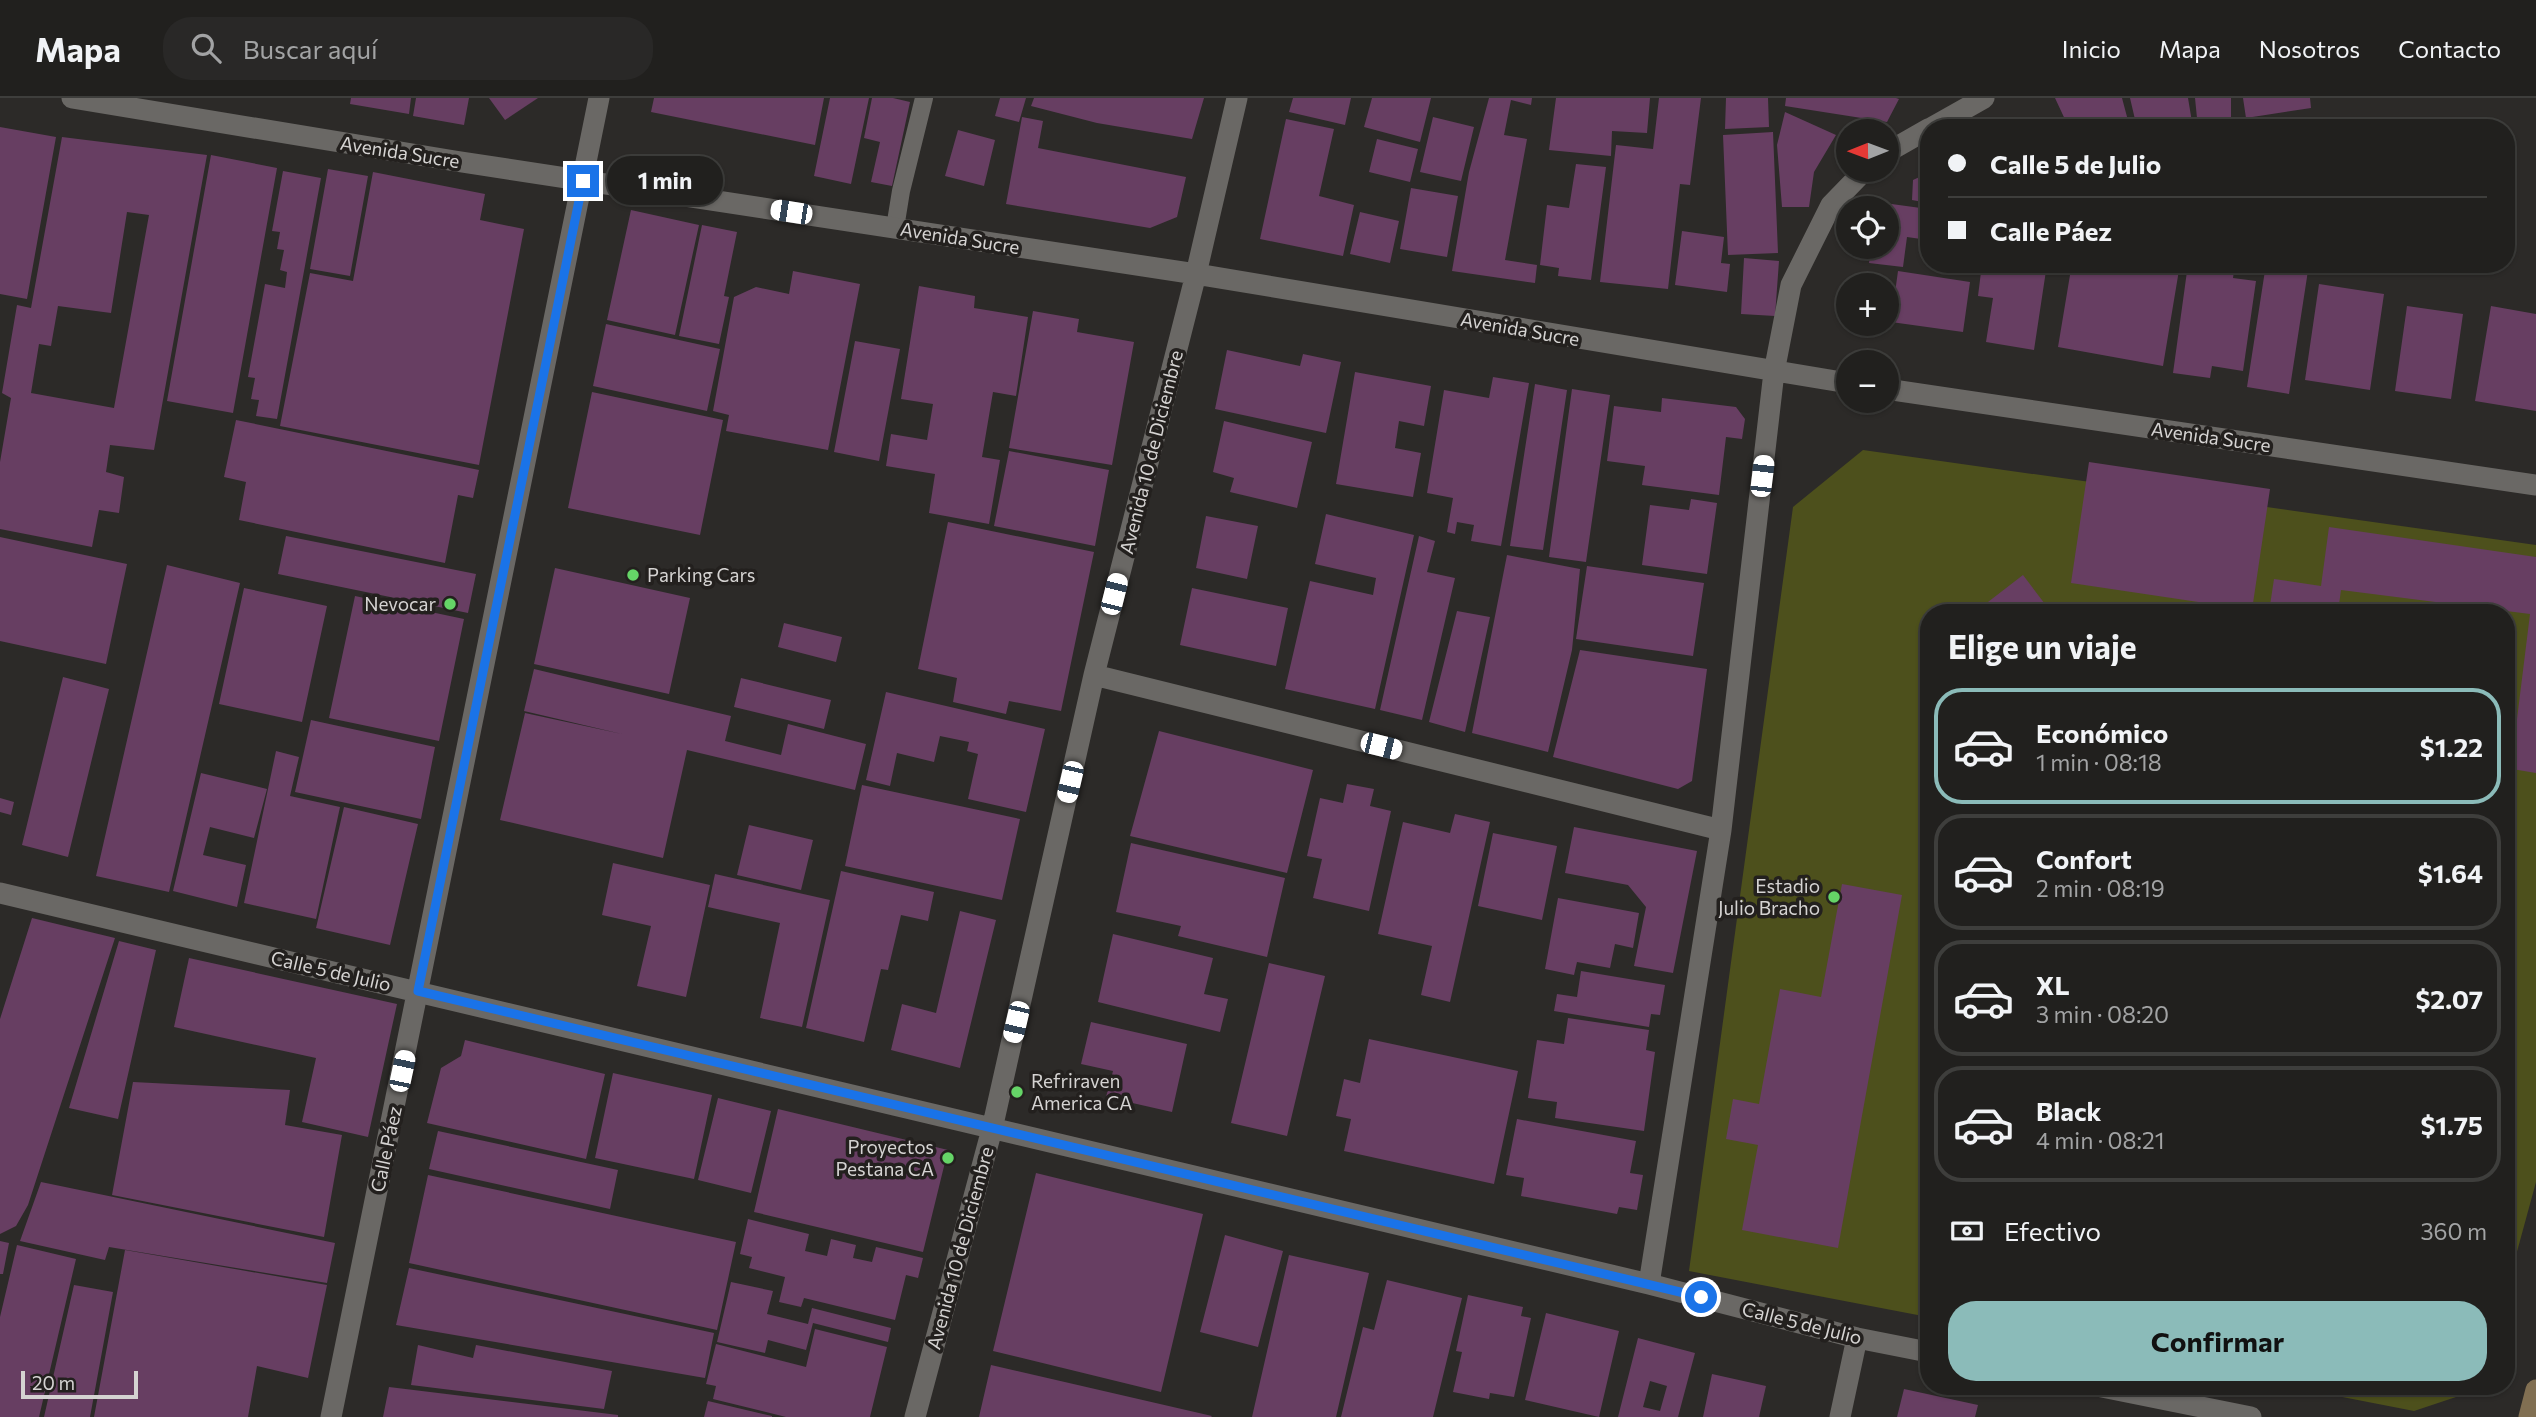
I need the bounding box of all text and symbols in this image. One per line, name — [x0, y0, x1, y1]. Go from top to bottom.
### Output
search box — [163, 17, 653, 80]
text: Mapa — [35, 28, 121, 69]
icon: search — [187, 29, 225, 67]
text: Buscar aquí — [243, 33, 378, 64]
text: Inicio — [2062, 34, 2121, 63]
text: Mapa — [2159, 34, 2221, 63]
text: Nosotros — [2259, 34, 2360, 63]
text: Contacto — [2398, 34, 2501, 63]
north arrow — [1836, 119, 1899, 182]
map controls — [1836, 119, 1899, 413]
street label: Avenida Sucre — [339, 131, 461, 172]
text: Calle 5 de Julio — [1990, 148, 2161, 179]
callout: 1 min — [608, 156, 723, 206]
route end — [567, 165, 599, 197]
text: 1 min — [638, 166, 692, 194]
button: locate — [1836, 196, 1899, 259]
car — [769, 198, 814, 226]
text: Calle Páez — [1990, 215, 2112, 246]
street label: Avenida Sucre — [899, 217, 1021, 258]
button: + — [1836, 273, 1899, 336]
street label: Avenida Sucre — [1459, 307, 1581, 350]
street label: Avenida 10 de Diciembre — [1114, 348, 1187, 556]
button: − — [1836, 350, 1899, 413]
street label: Avenida Sucre — [2150, 417, 2272, 456]
car — [1750, 454, 1775, 498]
place label: Parking Cars — [647, 563, 755, 586]
marker: Parking Cars — [625, 567, 641, 583]
car — [1099, 571, 1130, 617]
place label: Nevocar — [364, 592, 436, 615]
marker: Nevocar — [442, 596, 458, 612]
text: Elige un viaje — [1948, 626, 2137, 666]
icon: car — [1952, 715, 2015, 778]
text: Económico — [2036, 717, 2168, 748]
car — [1359, 731, 1404, 761]
text: $1.22 — [2420, 731, 2483, 762]
text: 1 min · 08:18 — [2036, 748, 2162, 776]
car — [1056, 759, 1085, 805]
icon: car — [1952, 841, 2015, 904]
text: Confort — [2036, 843, 2132, 874]
text: $1.64 — [2418, 857, 2483, 888]
place label: Estadio Julio Bracho — [1718, 874, 1820, 919]
text: 2 min · 08:19 — [2036, 874, 2165, 902]
marker: Estadio Julio Bracho — [1826, 889, 1842, 905]
street label: Calle 5 de Julio — [269, 946, 393, 996]
icon: car — [1952, 967, 2015, 1030]
text: XL — [2036, 969, 2070, 1000]
text: $2.07 — [2415, 983, 2483, 1014]
car — [1002, 999, 1031, 1045]
text: 3 min · 08:20 — [2036, 1000, 2169, 1028]
car — [388, 1048, 417, 1094]
place label: Refriraven America CA — [1031, 1069, 1132, 1114]
marker: Refriraven America CA — [1009, 1084, 1025, 1100]
icon: car — [1952, 1093, 2015, 1156]
text: Black — [2036, 1095, 2102, 1126]
street label: Calle Páez — [365, 1104, 406, 1194]
text: $1.75 — [2420, 1109, 2483, 1140]
text: 4 min · 08:21 — [2036, 1126, 2165, 1154]
place label: Proyectos Pestana CA — [835, 1135, 934, 1180]
street label: Avenida 10 de Diciembre — [921, 1144, 998, 1352]
marker: Proyectos Pestana CA — [940, 1150, 956, 1166]
icon: cash — [1948, 1212, 1986, 1250]
text: Efectivo — [2004, 1215, 2101, 1246]
text: 360 m — [2420, 1217, 2487, 1245]
route start — [1685, 1281, 1717, 1313]
street label: Calle 5 de Julio — [1740, 1297, 1864, 1349]
button: Confirmar — [1948, 1301, 2487, 1381]
scale bar — [21, 1368, 138, 1400]
text: 20 m — [32, 1371, 75, 1394]

